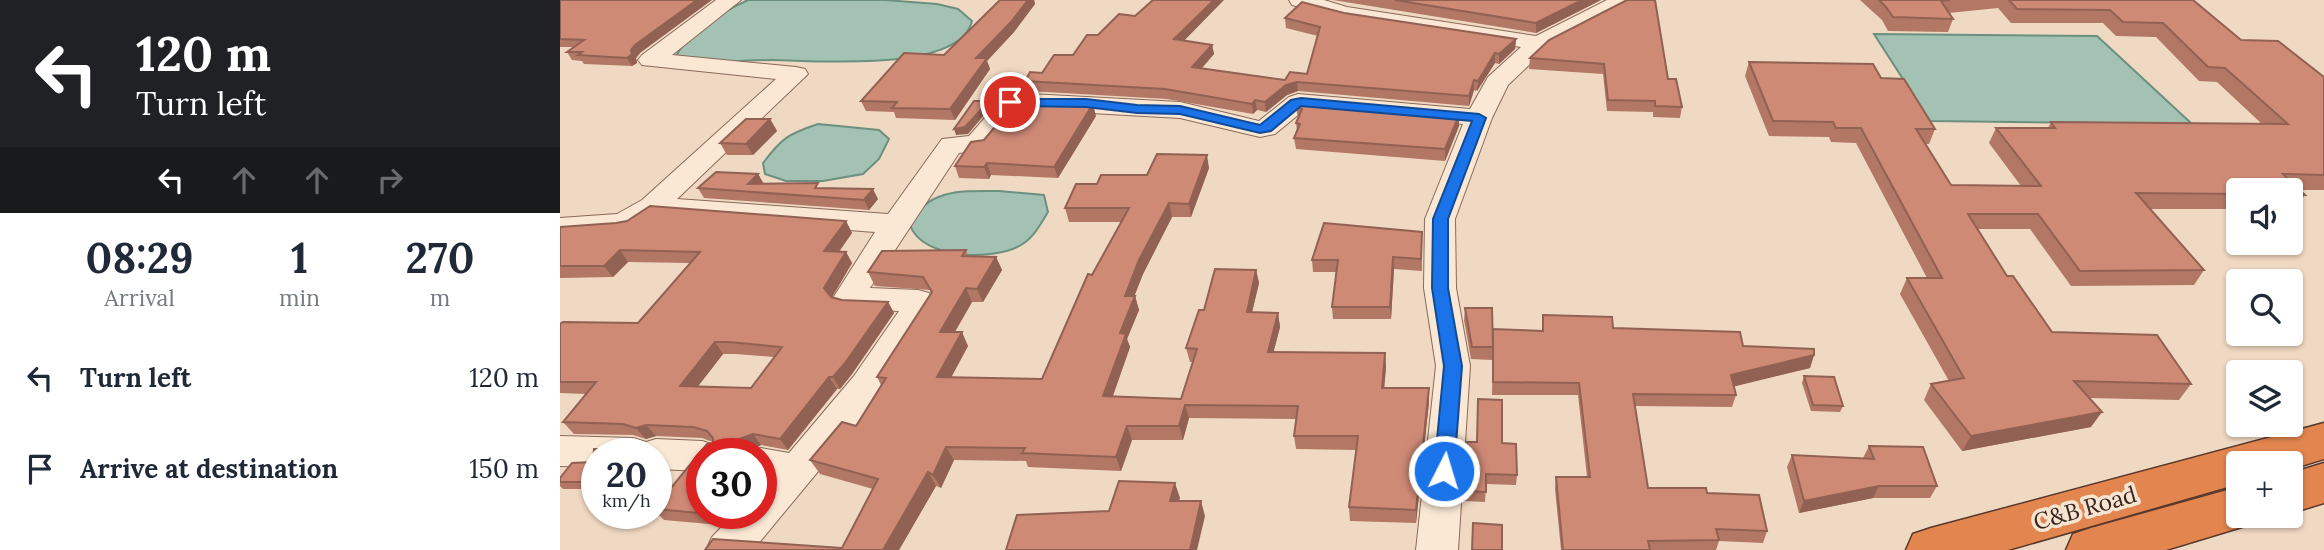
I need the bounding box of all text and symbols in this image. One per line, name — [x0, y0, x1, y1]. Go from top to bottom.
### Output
text: 120 m — [136, 22, 271, 84]
icon: left — [21, 28, 112, 119]
pin — [980, 72, 1040, 132]
text: Turn left — [136, 83, 266, 124]
icon: arrive — [991, 83, 1029, 121]
icon: left — [152, 161, 190, 199]
icon: ahead — [225, 161, 263, 199]
icon: ahead — [298, 161, 336, 199]
icon: right — [371, 161, 409, 199]
map controls — [2226, 178, 2303, 528]
button: sound — [2226, 178, 2303, 255]
text: 08:29 — [86, 231, 193, 285]
text: 1 — [291, 231, 308, 285]
text: 270 — [406, 231, 474, 285]
button: search — [2226, 269, 2303, 346]
text: Arrival — [104, 283, 175, 312]
text: min — [279, 283, 320, 312]
text: m — [430, 283, 450, 312]
icon: left — [21, 359, 59, 397]
button: layers — [2226, 360, 2303, 437]
text: Turn left — [80, 361, 191, 394]
text: 120 m — [469, 361, 539, 394]
position arrow — [1407, 434, 1481, 508]
speed limit sign: 30 — [686, 438, 777, 529]
icon: arrive — [21, 450, 59, 488]
button: + — [2226, 451, 2303, 528]
text: Arrive at destination — [80, 452, 338, 485]
text: 150 m — [469, 452, 539, 485]
text: 20 — [606, 452, 647, 497]
street label: C&B Road — [2030, 479, 2140, 536]
text: km/h — [602, 489, 651, 512]

